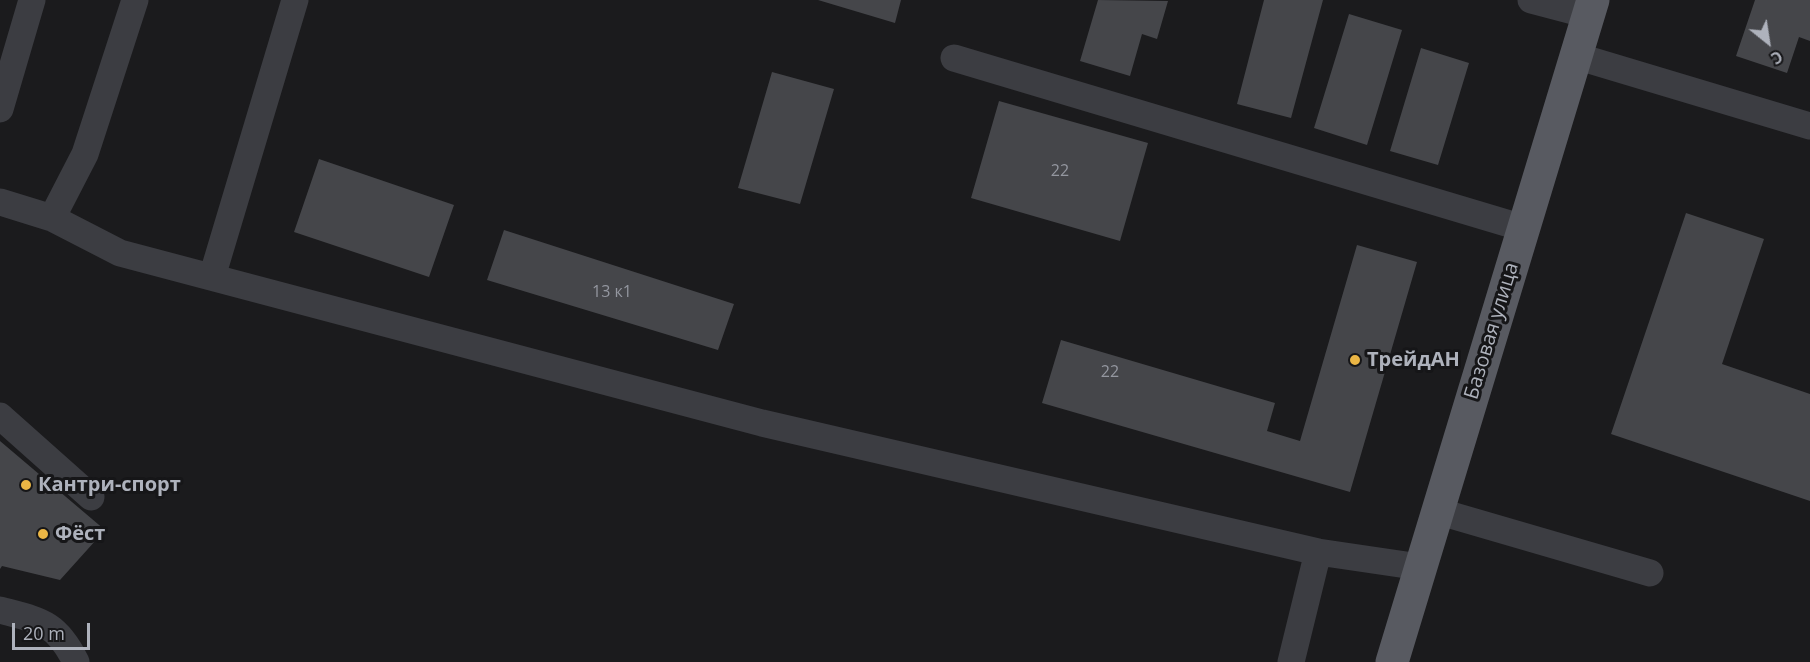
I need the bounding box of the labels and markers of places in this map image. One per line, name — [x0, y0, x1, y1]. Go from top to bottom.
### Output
place label: ТрейдАН — [1367, 348, 1460, 372]
marker: ТрейдАН — [1348, 353, 1362, 367]
place label: Кантри-спорт — [38, 473, 181, 497]
marker: Кантри-спорт — [19, 478, 33, 492]
place label: Фёст — [55, 522, 105, 546]
marker: Фёст — [36, 527, 50, 541]

